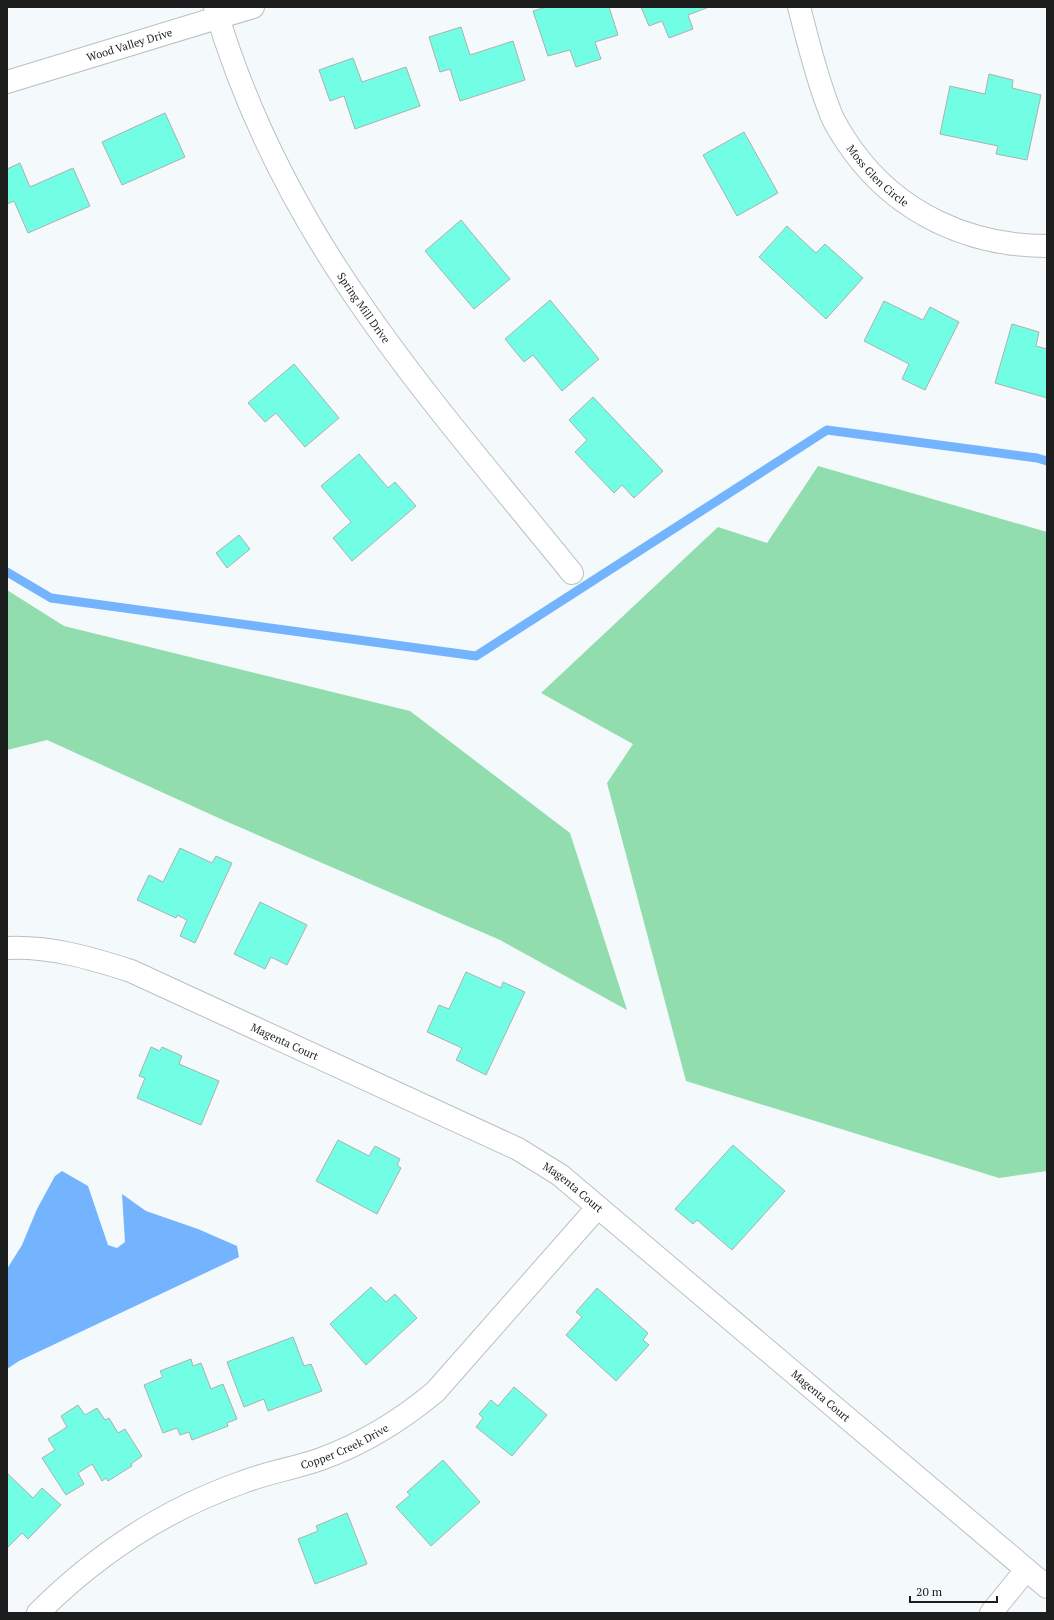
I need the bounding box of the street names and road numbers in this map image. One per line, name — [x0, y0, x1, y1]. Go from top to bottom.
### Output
street label: Wood Valley Drive — [85, 25, 174, 64]
street label: Moss Glen Circle — [844, 142, 912, 210]
street label: Spring Mill Drive — [334, 270, 393, 346]
street label: Magenta Court — [249, 1020, 321, 1063]
street label: Magenta Court — [540, 1159, 606, 1215]
street label: Magenta Court — [789, 1367, 853, 1425]
street label: Copper Creek Drive — [299, 1421, 391, 1472]

